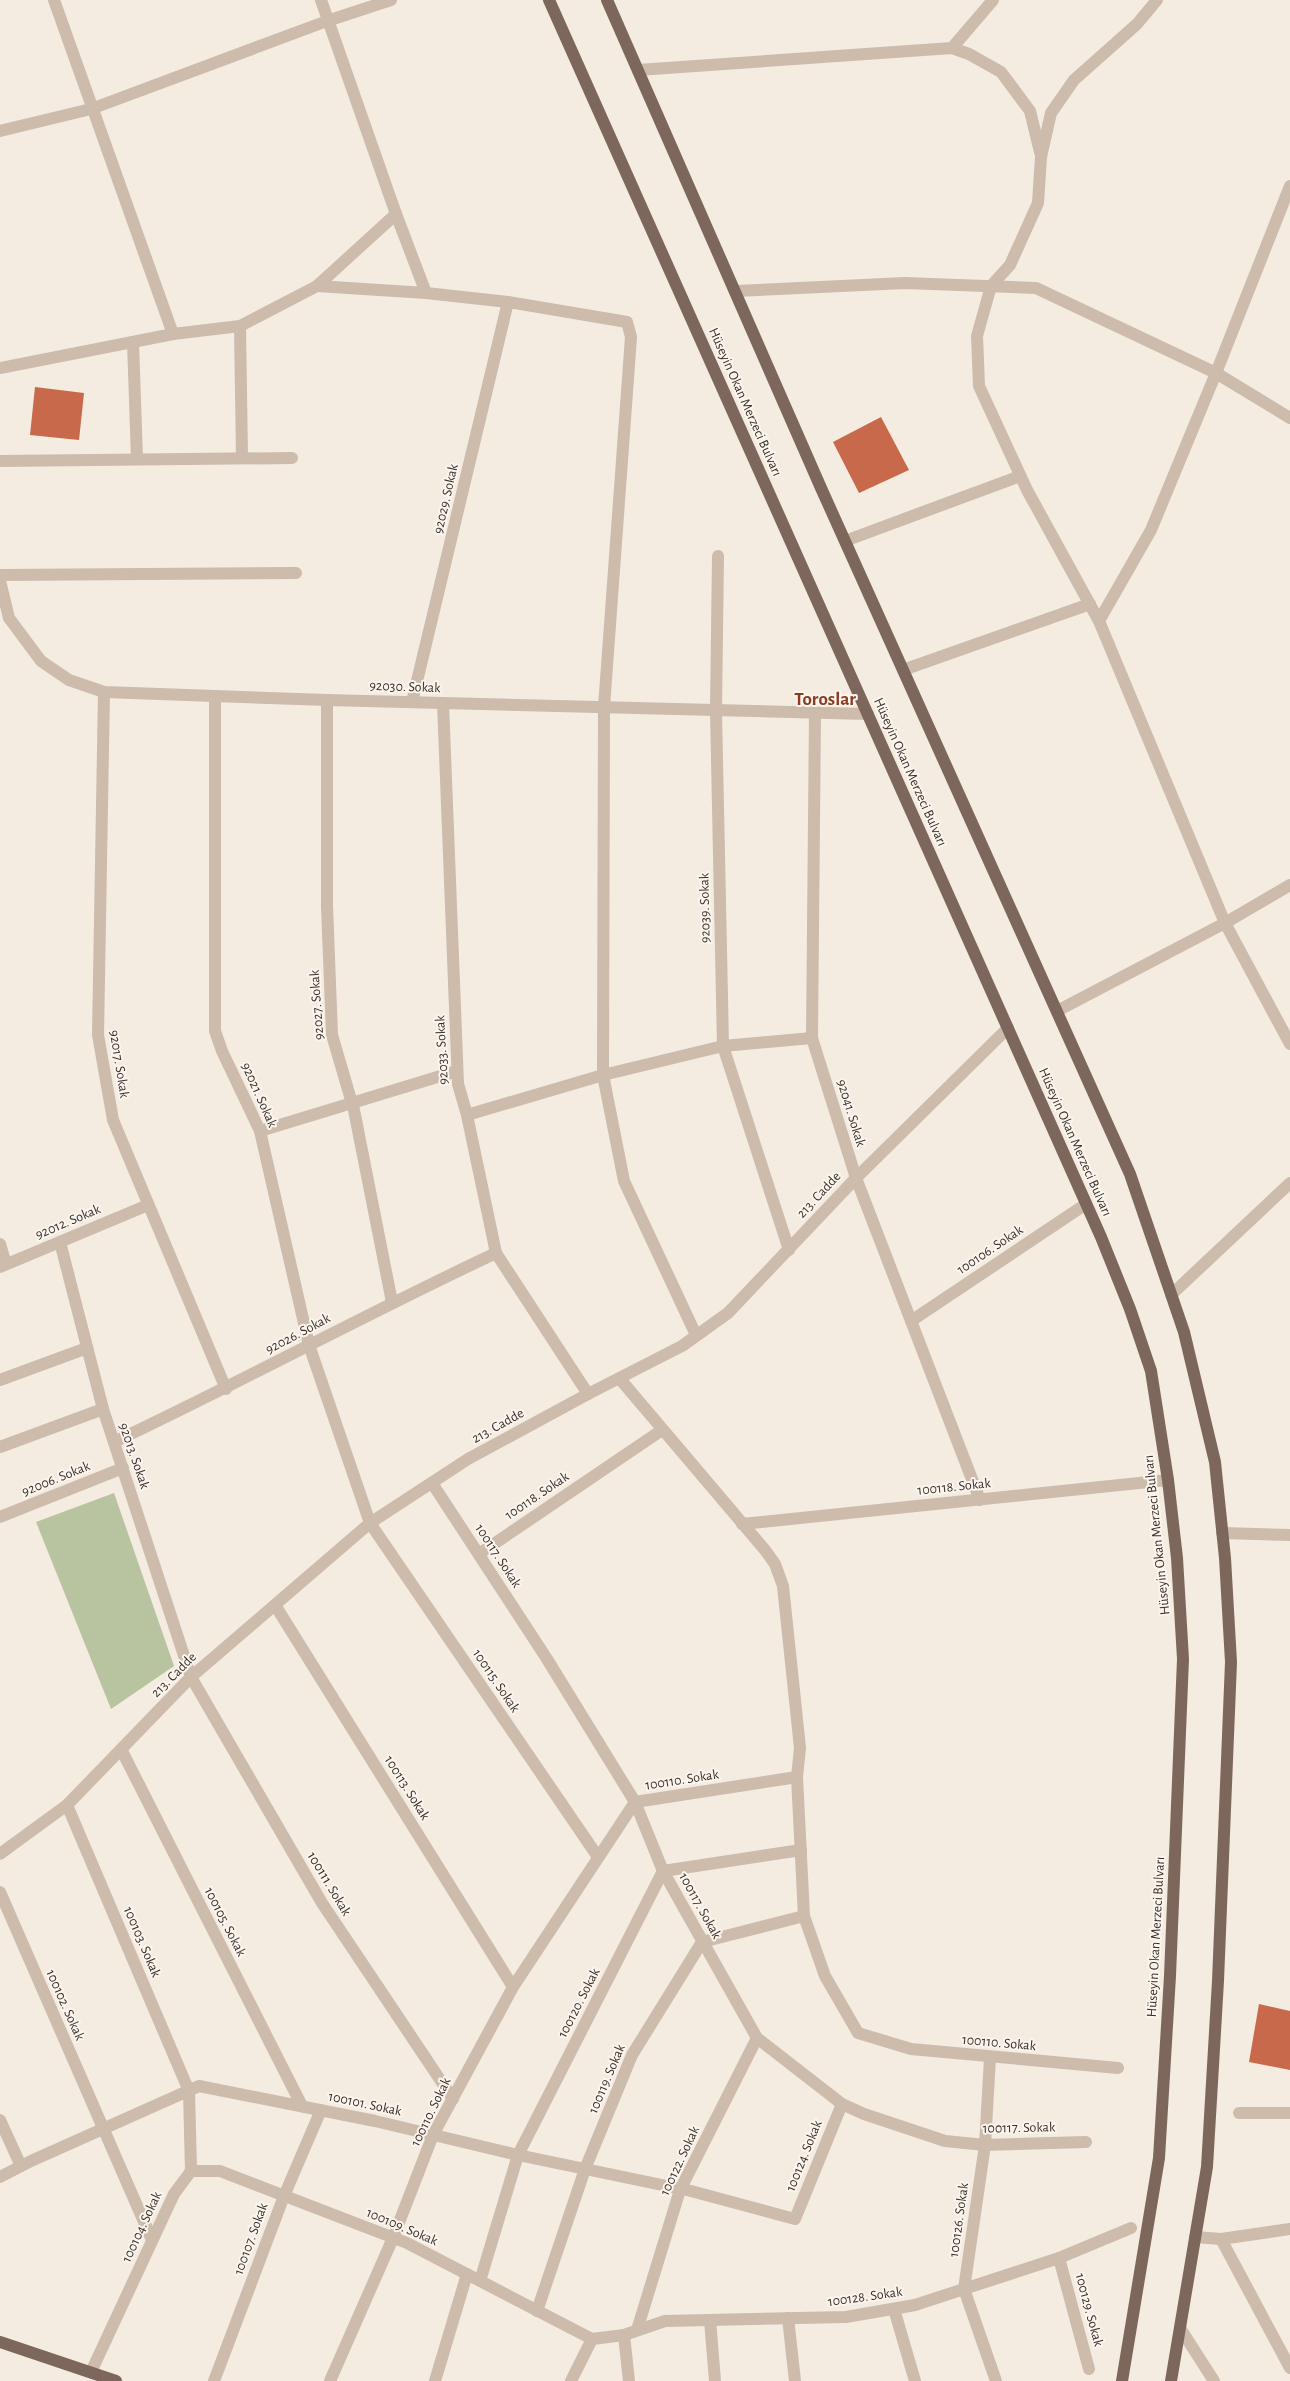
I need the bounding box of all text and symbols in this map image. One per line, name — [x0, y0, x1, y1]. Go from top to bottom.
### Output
street label: Hüseyin Okan Merzeci Bulvarı — [706, 326, 784, 478]
street label: 92029. Sokak — [431, 462, 461, 535]
street label: 92030. Sokak — [369, 679, 441, 695]
district label: Toroslar — [794, 690, 856, 709]
street label: Hüseyin Okan Merzeci Bulvarı — [871, 696, 949, 848]
street label: 92039. Sokak — [697, 872, 713, 943]
street label: 92027. Sokak — [308, 969, 326, 1041]
street label: 92033. Sokak — [433, 1014, 451, 1085]
street label: 92017. Sokak — [107, 1029, 131, 1100]
street label: 92021. Sokak — [239, 1061, 280, 1130]
street label: Hüseyin Okan Merzeci Bulvarı — [1036, 1066, 1114, 1218]
street label: 92041. Sokak — [834, 1078, 868, 1149]
street label: 213. Cadde — [794, 1169, 844, 1221]
street label: 92012. Sokak — [33, 1202, 103, 1242]
street label: 100106. Sokak — [955, 1223, 1026, 1277]
street label: 92026. Sokak — [263, 1311, 333, 1357]
street label: 213. Cadde — [470, 1406, 526, 1446]
street label: 92013. Sokak — [116, 1421, 152, 1491]
street label: Hüseyin Okan Merzeci Bulvarı — [1142, 1454, 1172, 1616]
street label: 92006. Sokak — [20, 1459, 93, 1499]
street label: 100118. Sokak — [503, 1469, 572, 1522]
street label: 100118. Sokak — [917, 1476, 992, 1498]
street label: 100117. Sokak — [472, 1522, 524, 1591]
street label: 100115. Sokak — [470, 1647, 522, 1716]
street label: 213. Cadde — [149, 1650, 199, 1700]
street label: 100113. Sokak — [382, 1753, 433, 1823]
street label: 100110. Sokak — [644, 1767, 720, 1793]
street label: 100111. Sokak — [305, 1850, 354, 1919]
street label: Hüseyin Okan Merzeci Bulvarı — [1145, 1856, 1167, 2018]
street label: 100117. Sokak — [676, 1871, 724, 1942]
street label: 100105. Sokak — [202, 1885, 249, 1959]
street label: 100103. Sokak — [121, 1905, 163, 1980]
street label: 100120. Sokak — [556, 1965, 603, 2040]
street label: 100102. Sokak — [43, 1968, 87, 2043]
street label: 100110. Sokak — [961, 2033, 1037, 2053]
street label: 100119. Sokak — [586, 2042, 628, 2116]
street label: 100110. Sokak — [408, 2075, 454, 2148]
street label: 100101. Sokak — [327, 2089, 403, 2119]
street label: 100124. Sokak — [783, 2118, 825, 2193]
street label: 100117. Sokak — [983, 2120, 1056, 2136]
street label: 100122. Sokak — [658, 2124, 702, 2198]
street label: 100126. Sokak — [947, 2181, 971, 2258]
street label: 100104. Sokak — [120, 2189, 165, 2264]
street label: 100107. Sokak — [232, 2201, 271, 2277]
street label: 100109. Sokak — [364, 2206, 440, 2249]
street label: 100129. Sokak — [1073, 2272, 1106, 2349]
street label: 100128. Sokak — [827, 2285, 904, 2309]

